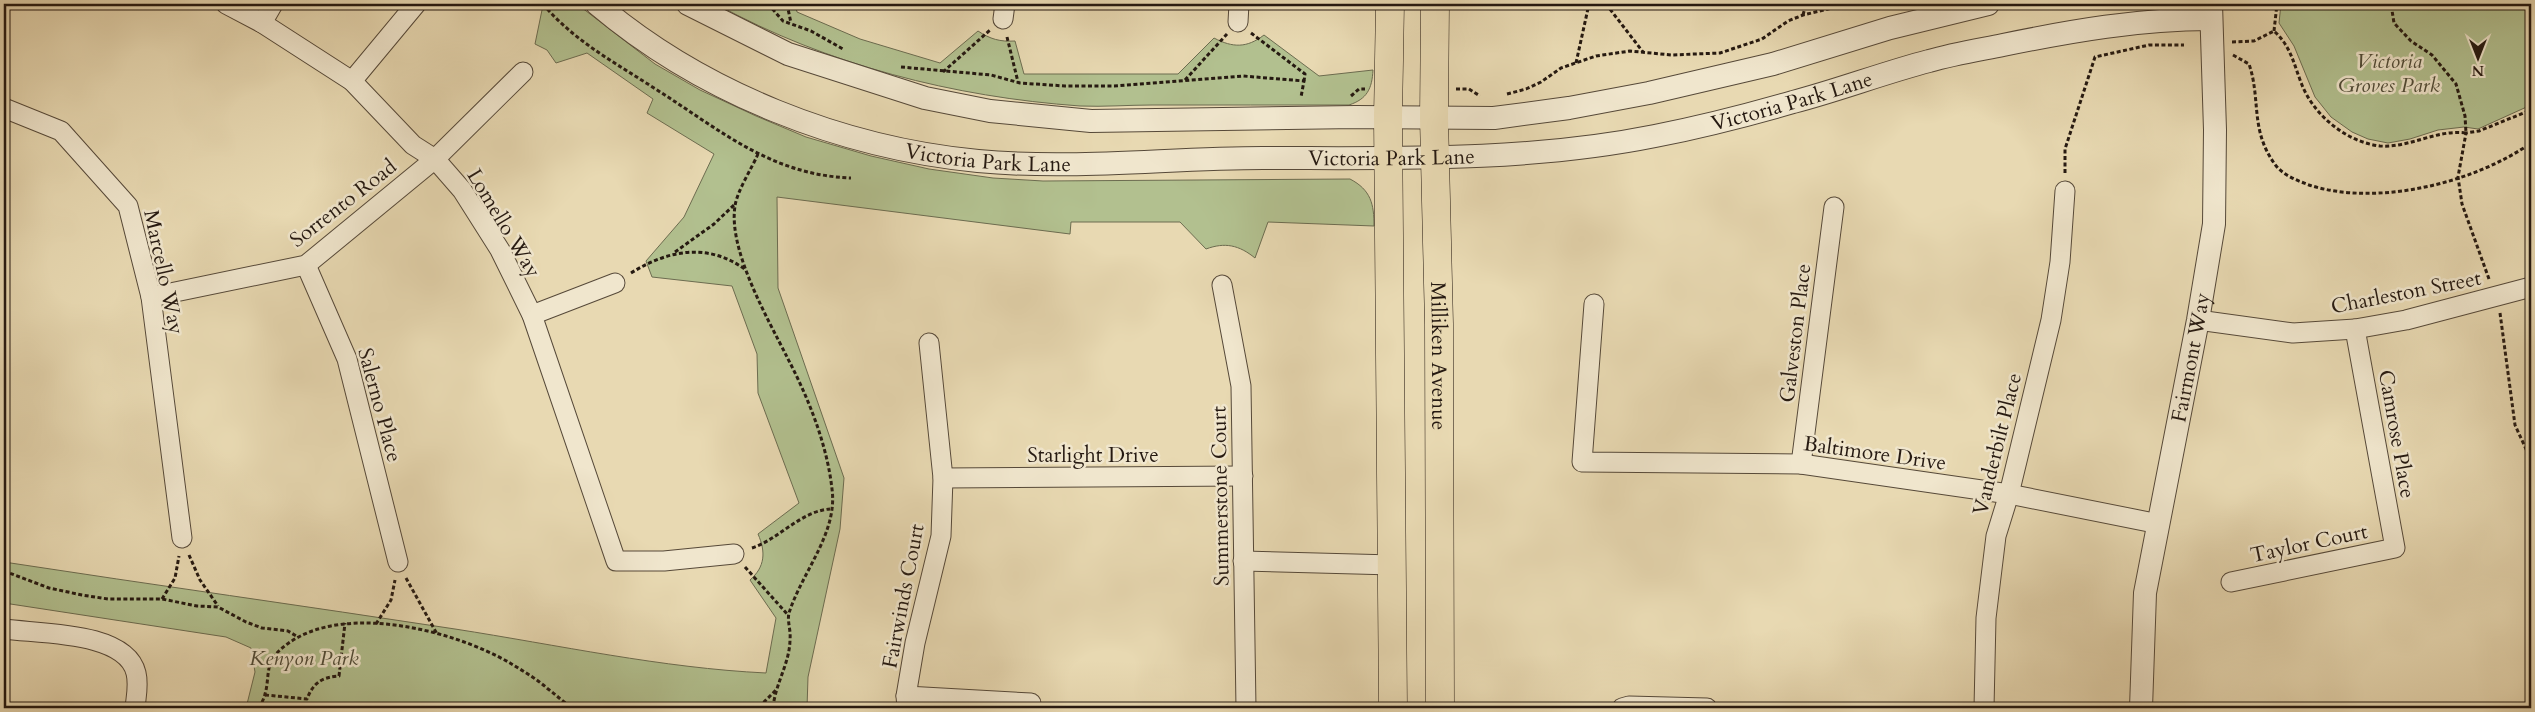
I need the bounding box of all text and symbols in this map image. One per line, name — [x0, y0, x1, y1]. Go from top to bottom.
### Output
north arrow — [2452, 32, 2502, 82]
park label: Victoria Groves Park — [2338, 47, 2441, 100]
text: N — [2472, 61, 2484, 80]
street label: Victoria Park Lane — [1708, 65, 1876, 138]
street label: Victoria Park Lane — [903, 136, 1071, 179]
street label: Victoria Park Lane — [1308, 142, 1475, 173]
street label: Sorrento Road — [284, 152, 403, 254]
street label: Lomello Way — [460, 163, 548, 283]
street label: Marcello Way — [136, 207, 191, 337]
street label: Galveston Place — [1773, 262, 1818, 404]
street label: Charleston Street — [2329, 264, 2484, 321]
street label: Milliken Avenue — [1423, 281, 1453, 430]
street label: Fairmont Way — [2164, 291, 2217, 425]
street label: Salerno Place — [350, 345, 409, 465]
street label: Camrose Place — [2371, 368, 2422, 501]
street label: Vanderbilt Place — [1966, 370, 2029, 518]
street label: Summerstone Court — [1204, 405, 1237, 586]
street label: Baltimore Drive — [1802, 429, 1948, 478]
street label: Starlight Drive — [1027, 441, 1159, 470]
street label: Taylor Court — [2248, 517, 2371, 570]
street label: Fairwinds Court — [875, 521, 932, 671]
park label: Kenyon Park — [249, 644, 359, 673]

